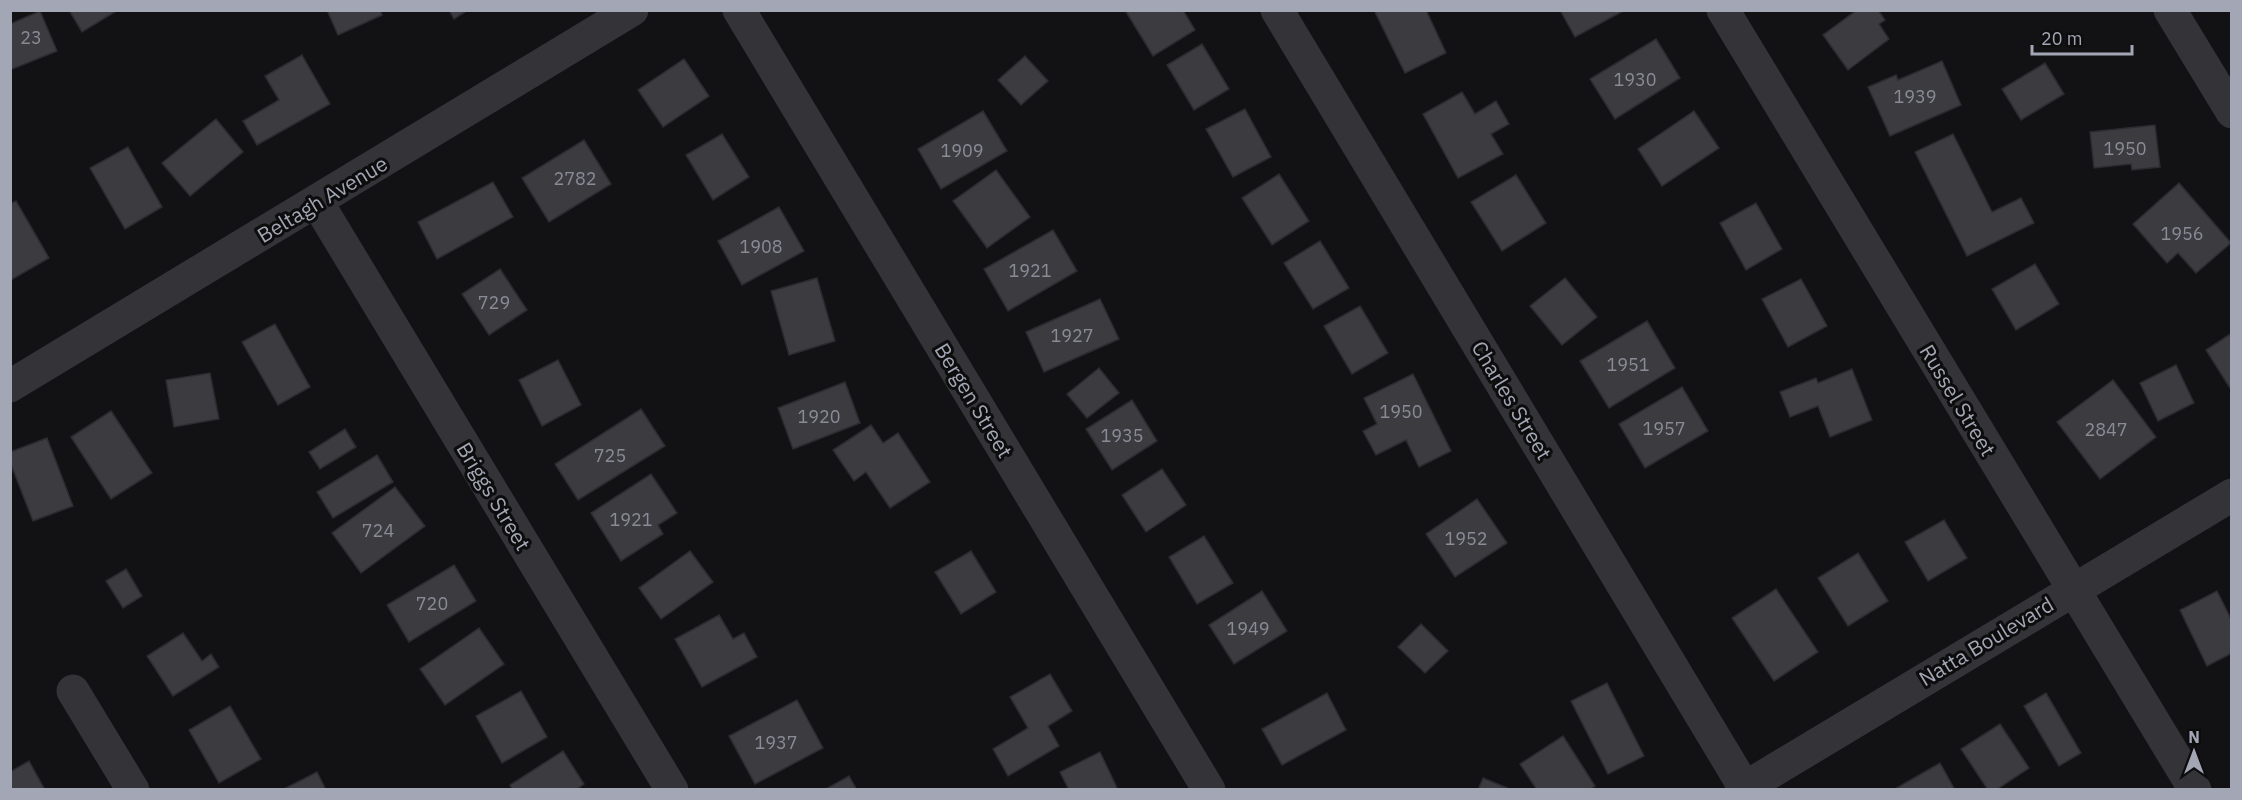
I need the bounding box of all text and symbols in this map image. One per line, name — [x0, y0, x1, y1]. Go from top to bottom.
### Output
scale bar — [2032, 18, 2132, 56]
house number: 23 — [20, 26, 42, 49]
text: 20 m — [2041, 27, 2083, 50]
house number: 1930 — [1613, 68, 1657, 91]
house number: 1939 — [1893, 85, 1937, 108]
house number: 1950 — [2103, 137, 2147, 160]
house number: 1909 — [940, 139, 984, 162]
street label: Beltagh Avenue — [252, 149, 392, 249]
house number: 2782 — [553, 167, 597, 190]
house number: 1956 — [2160, 222, 2204, 245]
house number: 1908 — [739, 235, 783, 258]
house number: 1921 — [1008, 259, 1052, 282]
house number: 729 — [478, 291, 510, 314]
house number: 1927 — [1050, 324, 1094, 347]
street label: Charles Street — [1466, 335, 1558, 465]
street label: Bergen Street — [929, 337, 1019, 463]
street label: Russel Street — [1914, 339, 2002, 461]
house number: 1951 — [1606, 353, 1650, 376]
house number: 1950 — [1379, 400, 1423, 423]
house number: 1920 — [797, 405, 841, 428]
house number: 1957 — [1642, 417, 1686, 440]
house number: 2847 — [2084, 418, 2128, 441]
house number: 1935 — [1100, 424, 1144, 447]
street label: Briggs Street — [451, 437, 537, 555]
house number: 725 — [594, 444, 626, 467]
house number: 1921 — [609, 508, 653, 531]
house number: 724 — [362, 519, 394, 542]
house number: 1952 — [1444, 527, 1488, 550]
street label: Natta Boulevard — [1913, 590, 2059, 692]
house number: 720 — [416, 592, 448, 615]
house number: 1949 — [1226, 617, 1270, 640]
north arrow — [2164, 722, 2224, 782]
text: N — [2188, 727, 2200, 747]
house number: 1937 — [754, 731, 798, 754]

